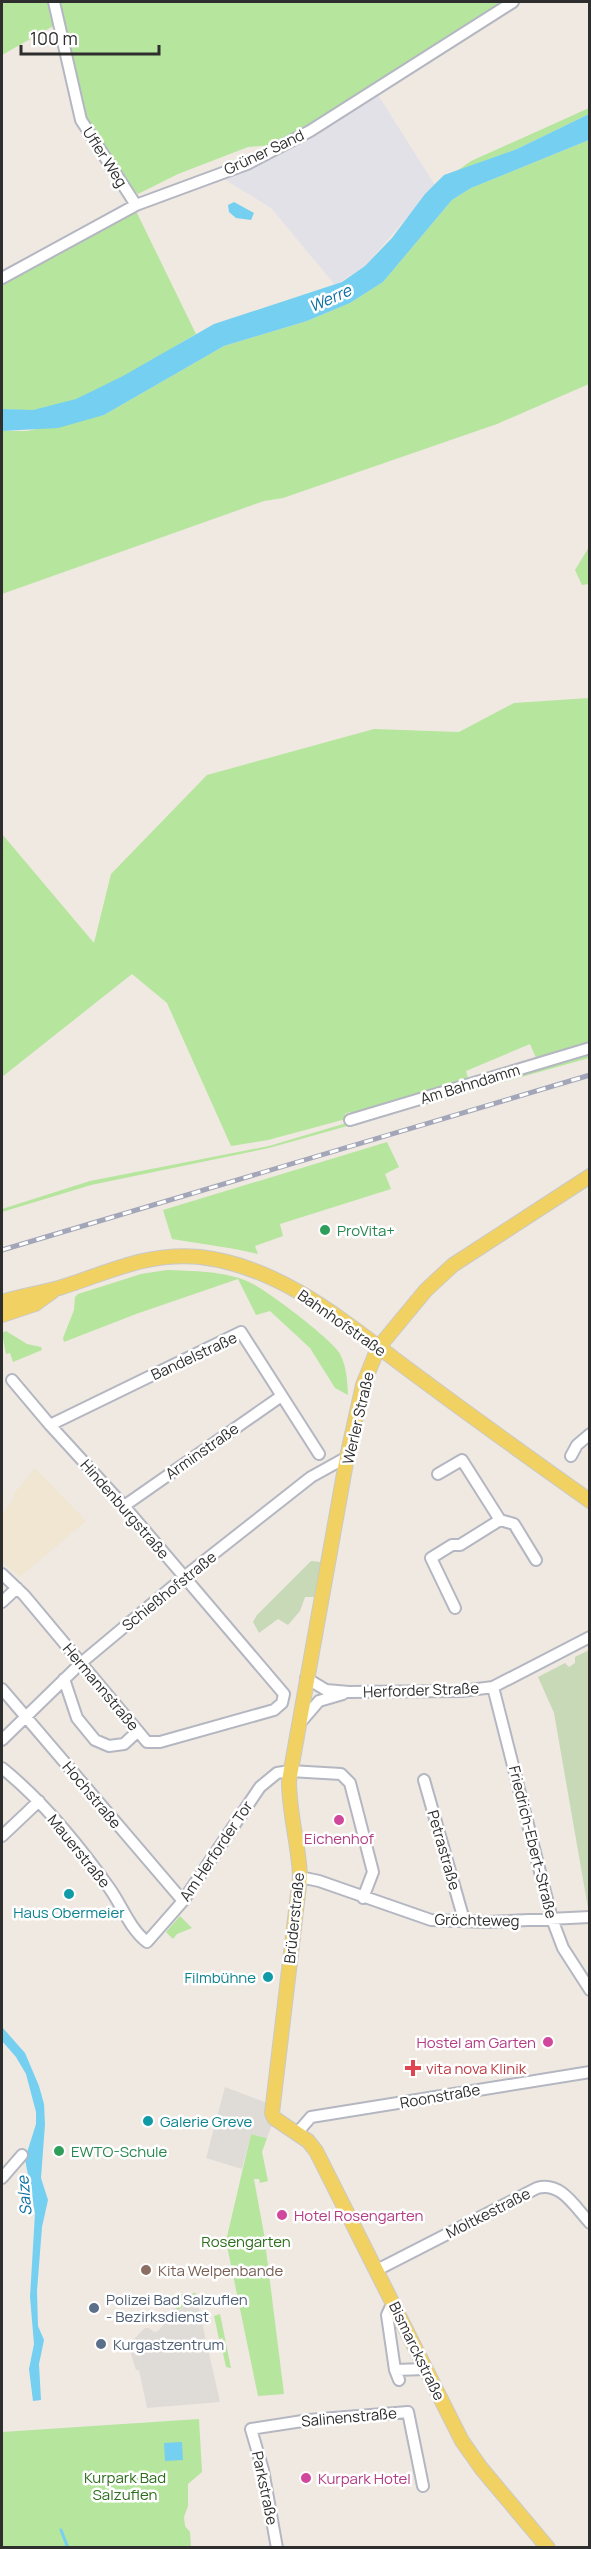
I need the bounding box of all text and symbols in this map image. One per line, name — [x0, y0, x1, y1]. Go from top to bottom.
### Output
scale bar — [21, 18, 159, 56]
text: 100 m — [30, 26, 78, 50]
street label: Ufler Weg — [78, 123, 132, 191]
street label: Grüner Sand — [220, 124, 308, 180]
water label: Werre — [305, 278, 356, 317]
street label: Am Bahndamm — [418, 1059, 522, 1109]
place label: ProVita+ — [337, 1220, 395, 1241]
marker: ProVita+ — [318, 1223, 332, 1237]
street label: Bahnhofstraße — [294, 1285, 391, 1361]
street label: Bandelstraße — [148, 1327, 241, 1385]
street label: Werler Straße — [337, 1369, 379, 1466]
street label: Arminstraße — [161, 1418, 243, 1484]
street label: Hindenburgstraße — [76, 1455, 174, 1564]
street label: Schießhofstraße — [117, 1546, 221, 1636]
street label: Hermannstraße — [58, 1639, 144, 1735]
street label: Herforder Straße — [363, 1677, 480, 1703]
street label: Hochstraße — [58, 1757, 126, 1833]
street label: Friedrich-Ebert-Straße — [504, 1763, 562, 1921]
street label: Am Herforder Tor — [175, 1796, 258, 1905]
street label: Petrastraße — [423, 1808, 465, 1893]
street label: Mauerstraße — [43, 1810, 115, 1892]
marker: Eichenhof — [332, 1813, 346, 1827]
place label: Eichenhof — [304, 1828, 375, 1849]
street label: Brüderstraße — [279, 1871, 309, 1965]
marker: Haus Obermeier — [62, 1887, 76, 1901]
place label: Haus Obermeier — [13, 1902, 125, 1923]
street label: Gröchteweg — [434, 1909, 520, 1931]
place label: Filmbühne — [184, 1967, 256, 1988]
marker: Filmbühne — [261, 1970, 275, 1984]
place label: Hostel am Garten — [417, 2032, 536, 2053]
marker: Hostel am Garten — [541, 2035, 555, 2049]
place label: vita nova Klinik — [426, 2058, 527, 2079]
marker: vita nova Klinik — [404, 2059, 422, 2077]
street label: Roonstraße — [398, 2079, 482, 2113]
place label: Galerie Greve — [160, 2111, 252, 2132]
marker: Galerie Greve — [141, 2114, 155, 2128]
place label: EWTO-Schule — [71, 2141, 168, 2162]
marker: EWTO-Schule — [52, 2144, 66, 2158]
water label: Salze — [11, 2174, 37, 2217]
street label: Moltkestraße — [442, 2183, 534, 2243]
place label: Hotel Rosengarten — [294, 2205, 424, 2226]
marker: Hotel Rosengarten — [275, 2208, 289, 2222]
park label: Rosengarten — [201, 2231, 291, 2252]
place label: Kita Welpenbande — [158, 2260, 283, 2281]
marker: Kita Welpenbande — [139, 2263, 153, 2277]
place label: Polizei Bad Salzuflen - Bezirksdienst — [106, 2289, 248, 2327]
street label: Bismarckstraße — [384, 2298, 450, 2404]
marker: Polizei Bad Salzuflen - Bezirksdienst — [87, 2301, 101, 2315]
place label: Kurgastzentrum — [113, 2334, 224, 2355]
marker: Kurgastzentrum — [94, 2337, 108, 2351]
street label: Salinenstraße — [300, 2402, 398, 2432]
street label: Parkstraße — [247, 2449, 283, 2527]
park label: Kurpark Bad Salzuflen — [84, 2467, 166, 2505]
place label: Kurpark Hotel — [318, 2468, 411, 2489]
marker: Kurpark Hotel — [299, 2471, 313, 2485]

